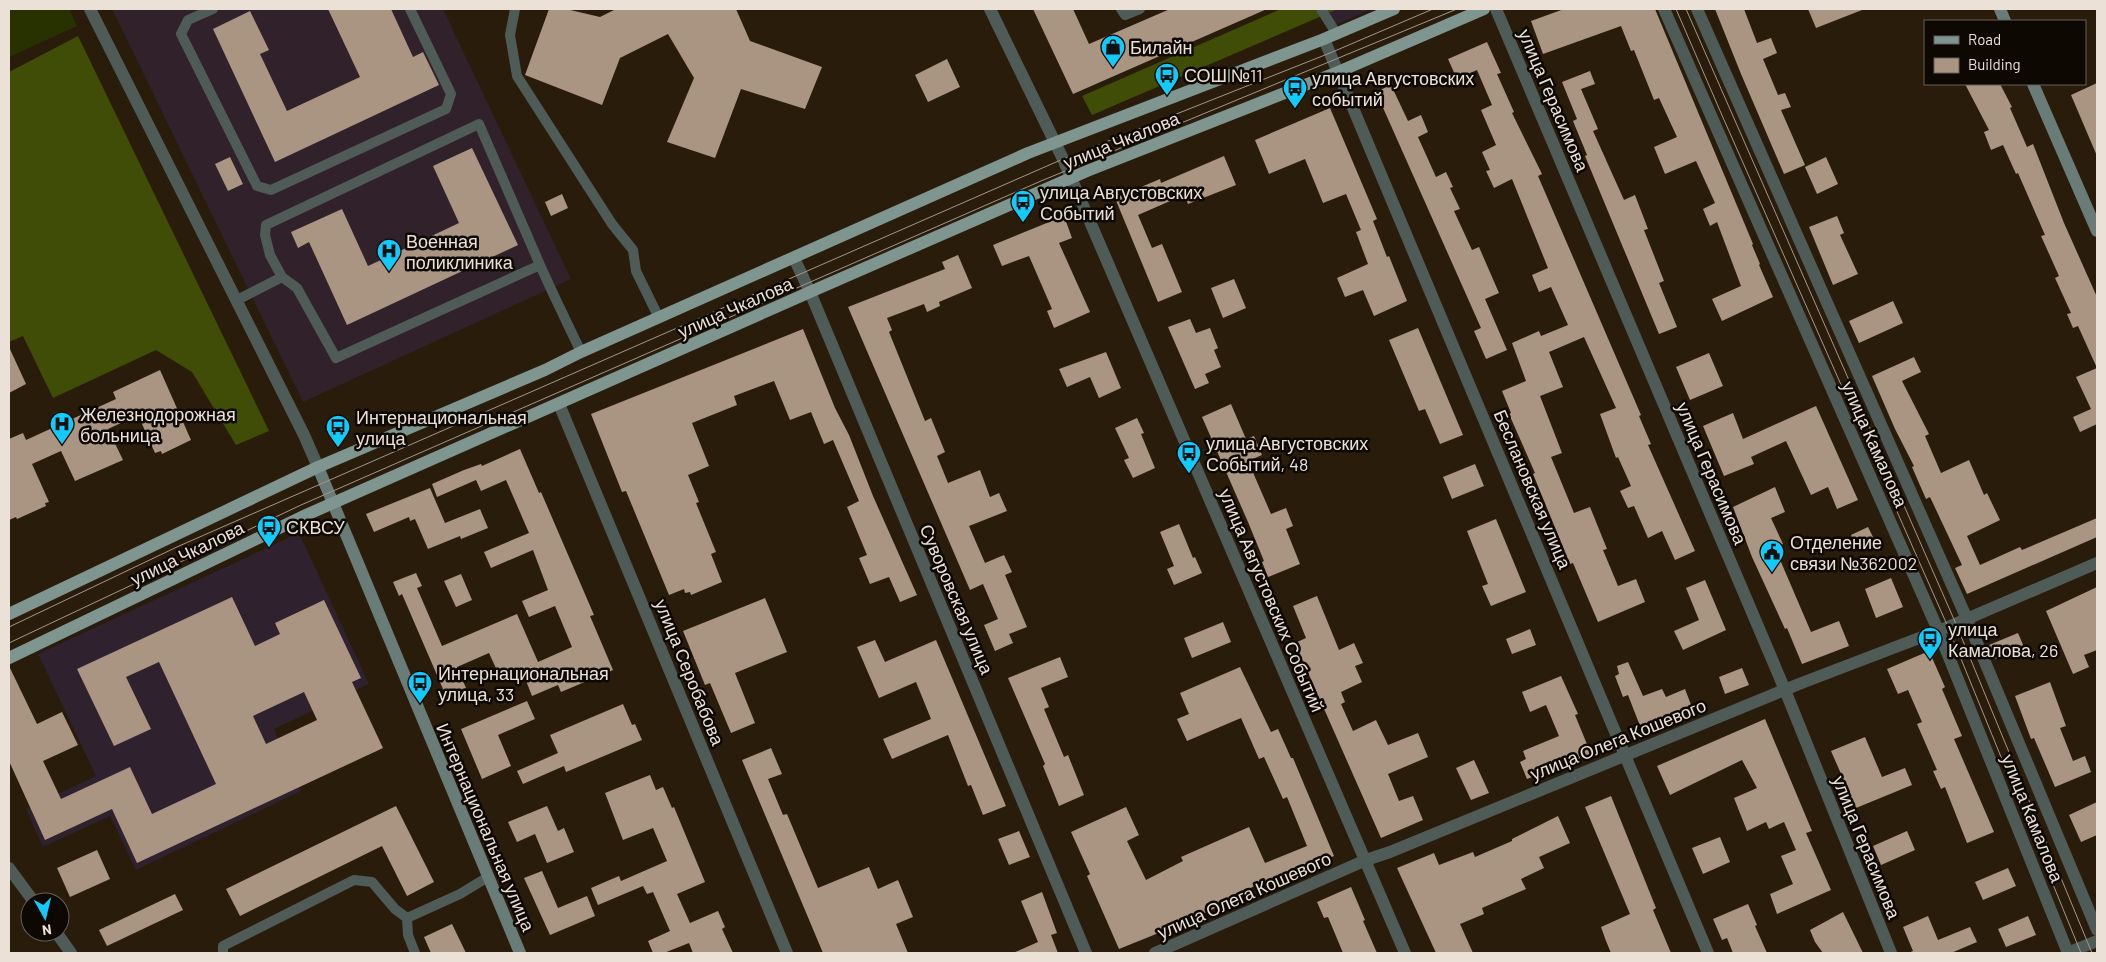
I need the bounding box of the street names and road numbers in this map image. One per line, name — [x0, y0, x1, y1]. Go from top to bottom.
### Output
street label: улица Герасимова — [1514, 26, 1594, 175]
street label: улица Чкалова — [1060, 106, 1183, 173]
street label: улица Чкалова — [674, 271, 797, 342]
street label: улица Камалова — [1837, 377, 1913, 512]
street label: улица Герасимова — [1672, 399, 1752, 548]
street label: Беслановская улица — [1490, 406, 1577, 573]
street label: улица Августовских Событий — [1215, 485, 1329, 715]
street label: улица Чкалова — [127, 516, 248, 590]
street label: Суворовская улица — [915, 521, 999, 678]
street label: улица Серобабова — [651, 596, 730, 749]
street label: улица Олега Кошевого — [1527, 694, 1709, 784]
street label: Интернациональная улица — [432, 720, 540, 935]
street label: улица Камалова — [1997, 751, 2069, 886]
street label: улица Герасимова — [1828, 772, 1906, 923]
street label: улица Олега Кошевого — [1154, 847, 1334, 943]

